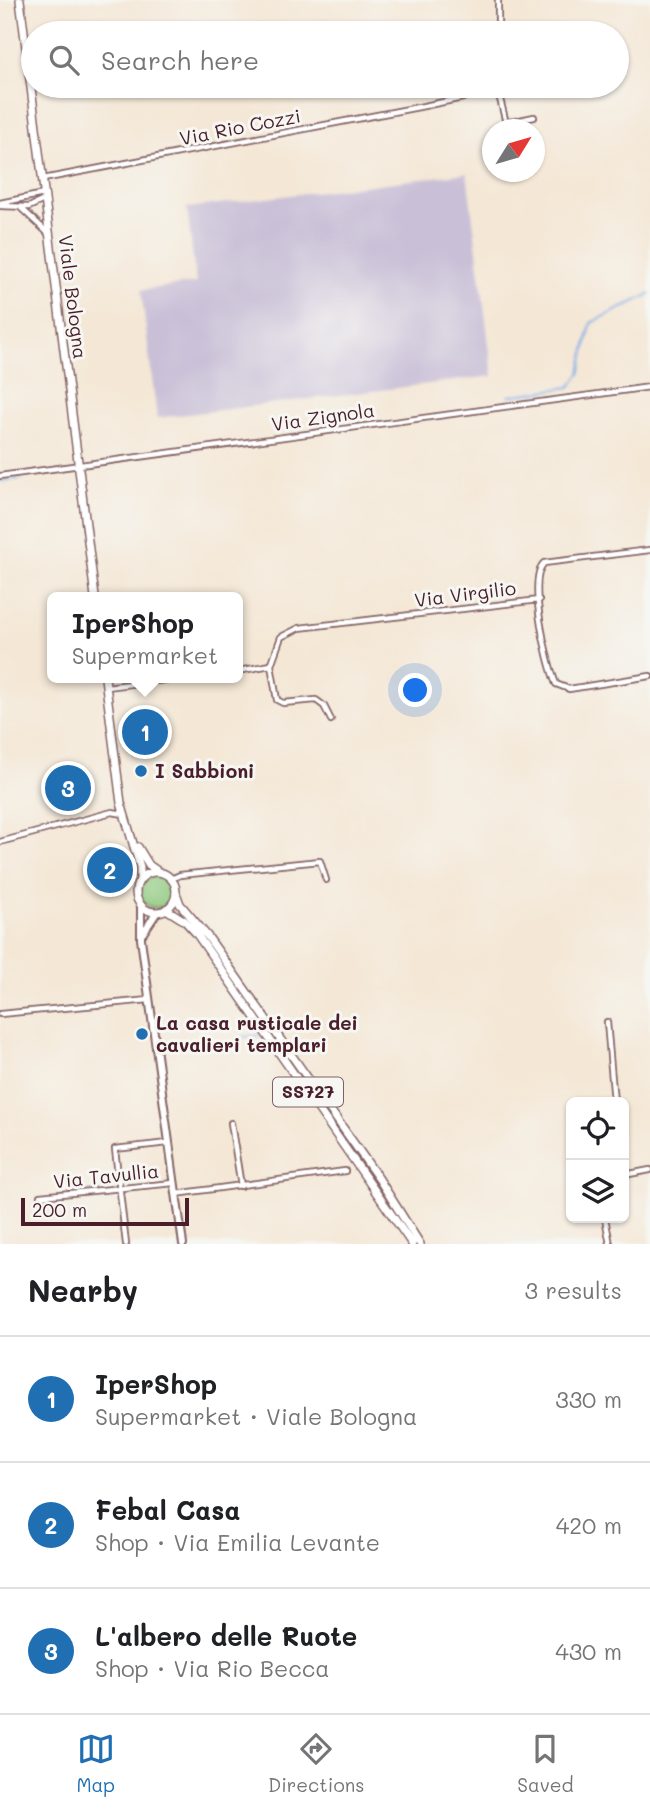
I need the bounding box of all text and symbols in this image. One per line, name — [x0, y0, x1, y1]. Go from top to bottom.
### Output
search box — [21, 21, 629, 98]
icon: search — [45, 41, 83, 79]
text: Search here — [101, 43, 259, 77]
street label: Via Rio Cozzi — [177, 102, 303, 151]
north arrow — [482, 119, 545, 182]
street label: Viale Bologna — [53, 233, 94, 360]
street label: Via Zignola — [270, 397, 376, 436]
street label: Via Virgilio — [413, 575, 517, 612]
popup — [47, 592, 243, 683]
text: IperShop — [72, 606, 194, 640]
text: Supermarket — [72, 640, 218, 670]
your location — [398, 673, 432, 707]
pin: 1 — [122, 706, 168, 758]
place label: I Sabbioni — [155, 758, 255, 783]
pin: 3 — [45, 762, 91, 814]
marker: I Sabbioni — [133, 763, 149, 779]
pin: 2 — [87, 844, 133, 896]
place label: La casa rusticale dei cavalieri templari — [156, 1010, 358, 1057]
marker: La casa rusticale dei cavalieri templari — [134, 1026, 150, 1042]
road number: SS727 — [273, 1078, 343, 1106]
map controls — [566, 1097, 629, 1223]
button: locate — [566, 1097, 629, 1160]
street label: Via Tavullia — [52, 1158, 160, 1193]
button: layers — [566, 1160, 629, 1223]
scale bar — [21, 1195, 189, 1227]
text: 200 m — [32, 1197, 87, 1222]
text: Nearby — [28, 1270, 138, 1310]
text: 3 results — [525, 1275, 622, 1305]
text: IperShop — [95, 1367, 217, 1401]
text: 1 — [46, 1384, 56, 1414]
text: 330 m — [555, 1384, 622, 1414]
text: Supermarket · Viale Bologna — [95, 1401, 417, 1431]
text: Febal Casa — [95, 1493, 240, 1527]
text: 2 — [45, 1510, 57, 1540]
text: 420 m — [556, 1510, 622, 1540]
text: Shop · Via Emilia Levante — [95, 1527, 380, 1557]
text: L'albero delle Ruote — [95, 1619, 357, 1653]
text: 3 — [44, 1636, 58, 1666]
text: 430 m — [555, 1636, 622, 1666]
text: Shop · Via Rio Becca — [95, 1653, 330, 1683]
tab: Map — [76, 1730, 115, 1797]
tab: Directions — [268, 1730, 364, 1797]
tab: Saved — [517, 1730, 574, 1797]

